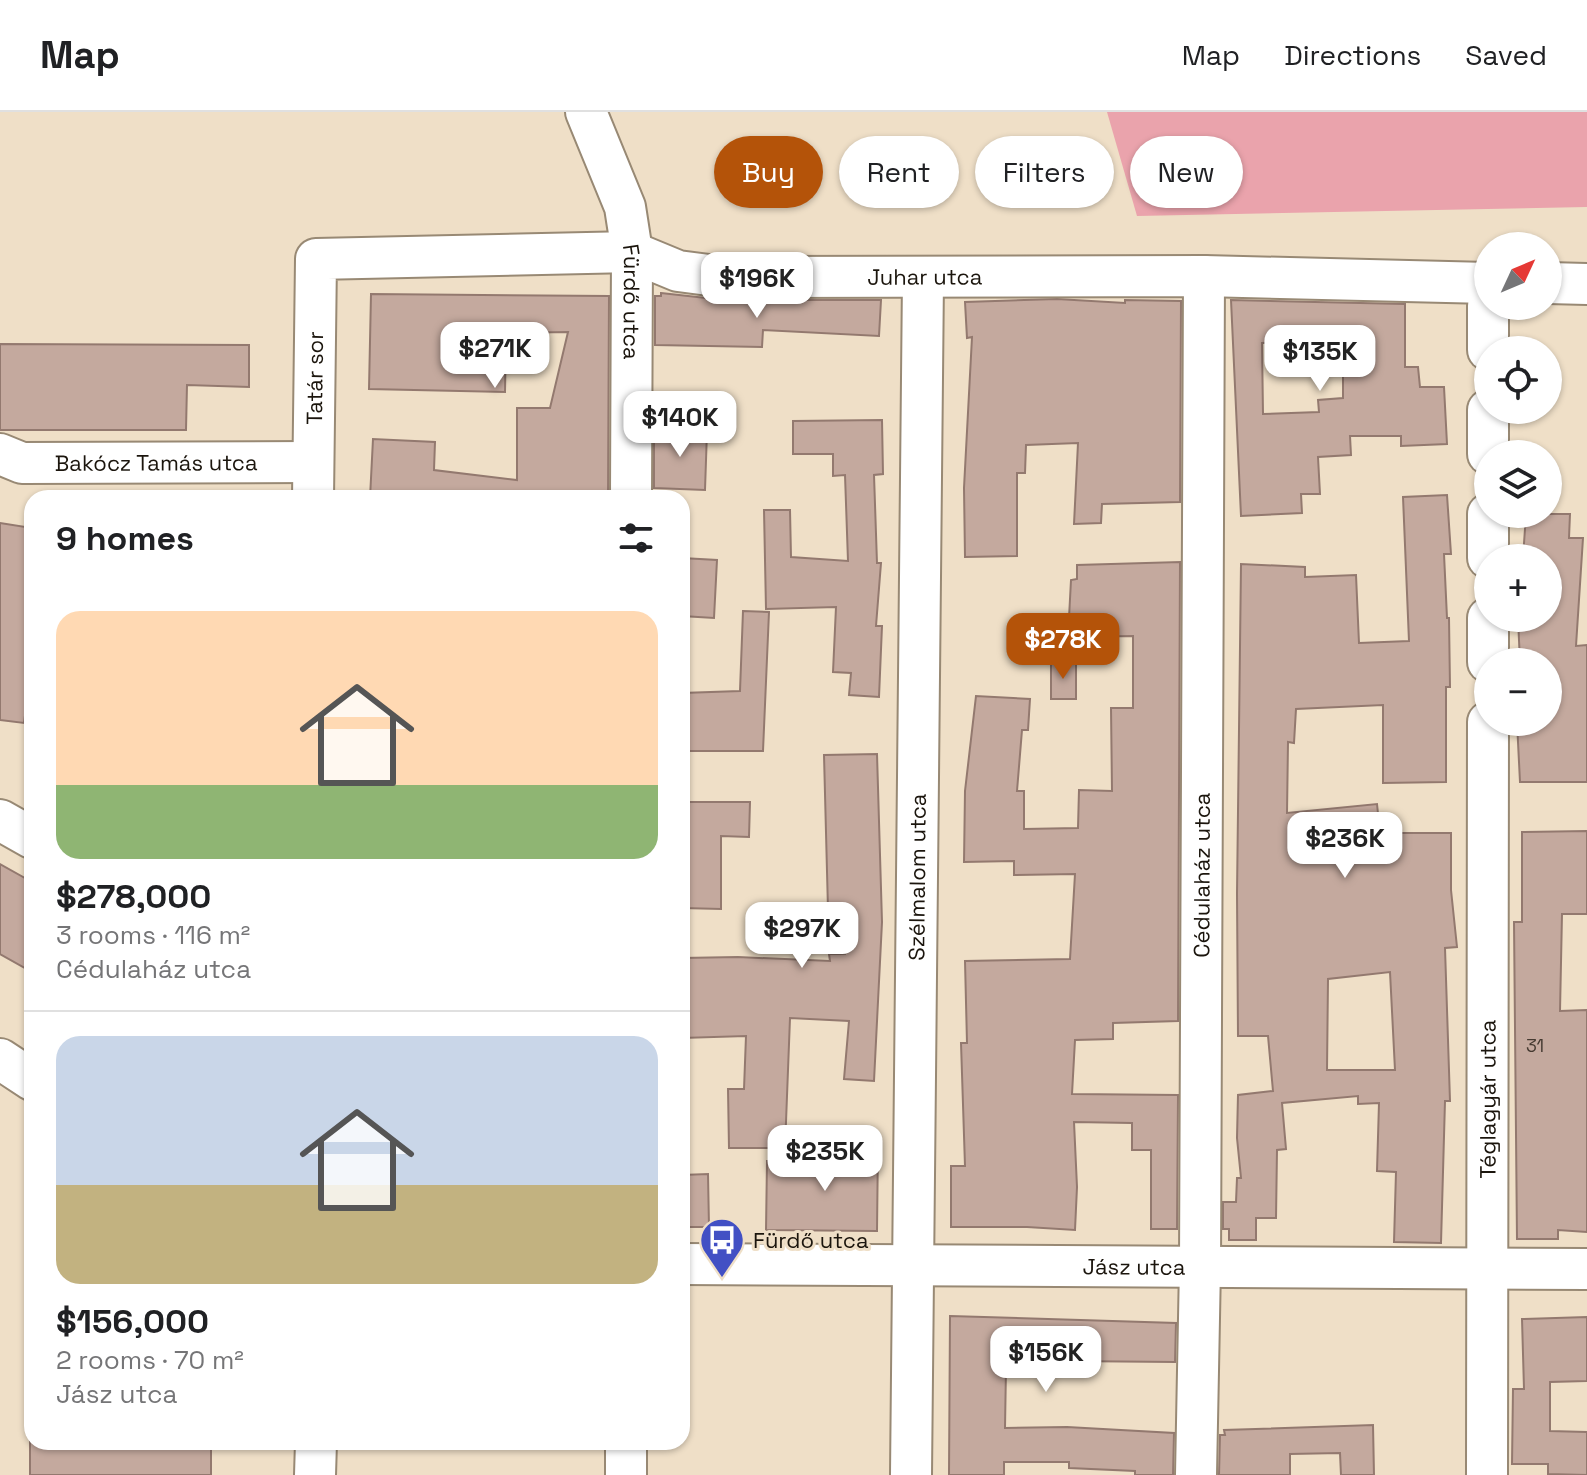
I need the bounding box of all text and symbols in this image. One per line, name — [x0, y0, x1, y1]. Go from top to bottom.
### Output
text: Map — [40, 31, 120, 79]
text: Map — [1182, 37, 1240, 73]
text: Directions — [1284, 37, 1421, 73]
text: Saved — [1465, 37, 1547, 73]
chip: Buy — [714, 136, 823, 208]
chip: Rent — [839, 136, 959, 208]
chip: Filters — [975, 136, 1114, 208]
chip: New — [1130, 136, 1243, 208]
north arrow — [1474, 232, 1562, 320]
map controls — [1474, 232, 1562, 736]
street label: Fürdő utca — [617, 242, 646, 360]
pin: $196K — [701, 252, 813, 320]
text: $196K — [719, 261, 795, 295]
street label: Juhar utca — [867, 262, 983, 291]
pin: $271K — [439, 322, 551, 390]
pin: $135K — [1264, 325, 1376, 393]
street label: Tatár sor — [300, 331, 329, 425]
text: $271K — [458, 331, 532, 365]
text: $135K — [1282, 334, 1358, 368]
button: locate — [1474, 336, 1562, 424]
pin: $140K — [624, 391, 736, 459]
text: $140K — [641, 400, 719, 434]
button: layers — [1474, 440, 1562, 528]
street label: Bakócz Tamás utca — [55, 448, 258, 477]
icon: filters — [614, 516, 658, 560]
text: 9 homes — [56, 517, 194, 560]
button: + — [1474, 544, 1562, 632]
pin: $278K — [1007, 613, 1119, 681]
text: $278K — [1024, 622, 1102, 656]
button: − — [1474, 648, 1562, 736]
icon: home — [285, 663, 429, 807]
street label: Cédulaház utca — [1187, 792, 1216, 958]
street label: Szélmalom utca — [902, 793, 932, 961]
pin: $236K — [1289, 812, 1401, 880]
text: $236K — [1305, 821, 1385, 855]
text: $278,000 — [56, 875, 211, 918]
pin: $297K — [746, 902, 858, 970]
text: $297K — [763, 911, 841, 945]
text: 3 rooms · 116 m² — [56, 918, 250, 952]
text: Cédulaház utca — [56, 952, 251, 986]
street label: Téglagyár utca — [1473, 1019, 1502, 1178]
house number: 31 — [1526, 1034, 1544, 1057]
icon: home — [285, 1088, 429, 1232]
pin: $235K — [769, 1125, 881, 1193]
text: $235K — [786, 1134, 864, 1168]
bus stop icon: Fürdő utca — [698, 1216, 746, 1279]
place label: Fürdő utca — [753, 1226, 869, 1254]
street label: Jász utca — [1083, 1252, 1186, 1281]
text: $156,000 — [56, 1300, 209, 1343]
pin: $156K — [990, 1326, 1102, 1394]
text: $156K — [1008, 1335, 1084, 1369]
text: 2 rooms · 70 m² — [56, 1343, 244, 1377]
text: Jász utca — [56, 1377, 177, 1411]

